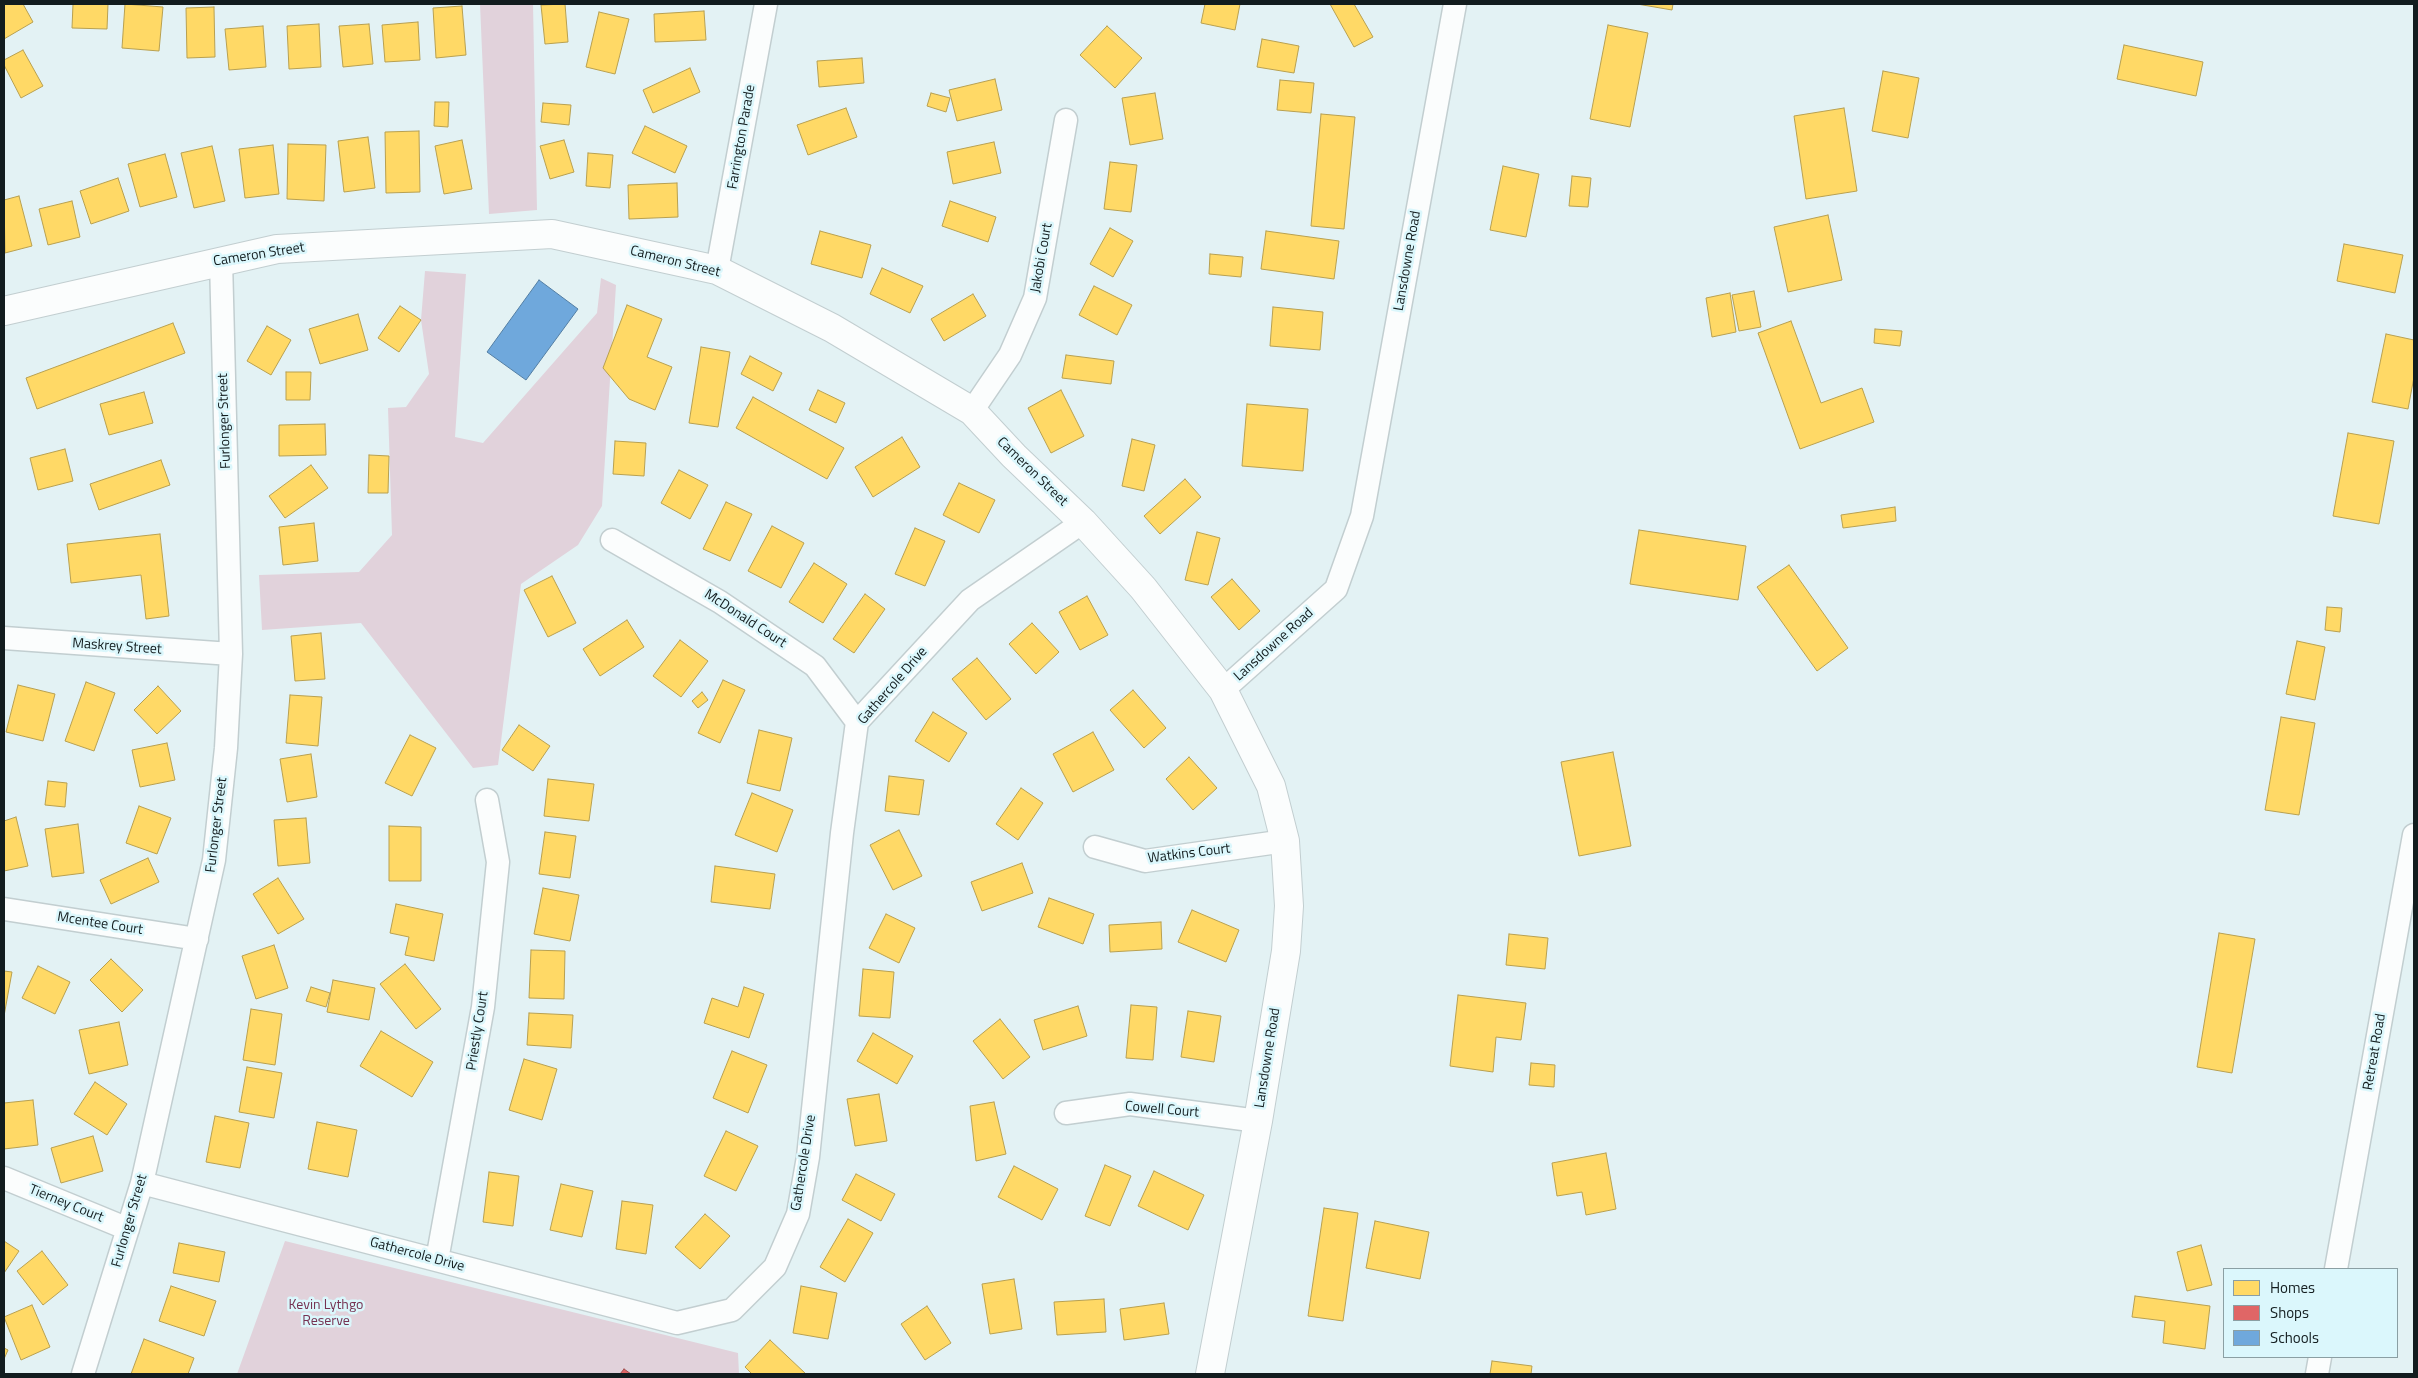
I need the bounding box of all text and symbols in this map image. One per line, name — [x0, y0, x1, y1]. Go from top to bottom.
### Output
street label: Farrington Parade — [725, 83, 759, 191]
street label: Lansdowne Road — [1391, 210, 1425, 312]
street label: Jakobi Court — [1028, 222, 1056, 294]
street label: Cameron Street — [212, 239, 306, 271]
street label: Cameron Street — [628, 243, 722, 281]
street label: Furlonger Street — [215, 373, 235, 469]
street label: Cameron Street — [993, 434, 1071, 510]
street label: McDonald Court — [701, 586, 789, 652]
street label: Lansdowne Road — [1231, 605, 1317, 685]
street label: Maskrey Street — [72, 635, 162, 659]
street label: Gathercole Drive — [855, 644, 931, 728]
street label: Furlonger Street — [203, 776, 231, 874]
street label: Watkins Court — [1147, 841, 1231, 867]
street label: Mcentee Court — [56, 909, 144, 939]
street label: Priestly Court — [463, 990, 493, 1072]
street label: Lansdowne Road — [1252, 1007, 1284, 1109]
street label: Retreat Road — [2360, 1012, 2390, 1092]
street label: Cowell Court — [1124, 1098, 1200, 1122]
street label: Gathercole Drive — [788, 1114, 820, 1212]
street label: Furlonger Street — [109, 1173, 151, 1269]
street label: Tierney Court — [26, 1181, 106, 1227]
street label: Gathercole Drive — [368, 1234, 466, 1276]
legend — [2223, 1268, 2398, 1358]
text: Homes — [2270, 1276, 2315, 1299]
park label: Kevin Lythgo Reserve — [289, 1298, 363, 1330]
text: Shops — [2270, 1301, 2309, 1324]
text: Schools — [2270, 1326, 2319, 1349]

